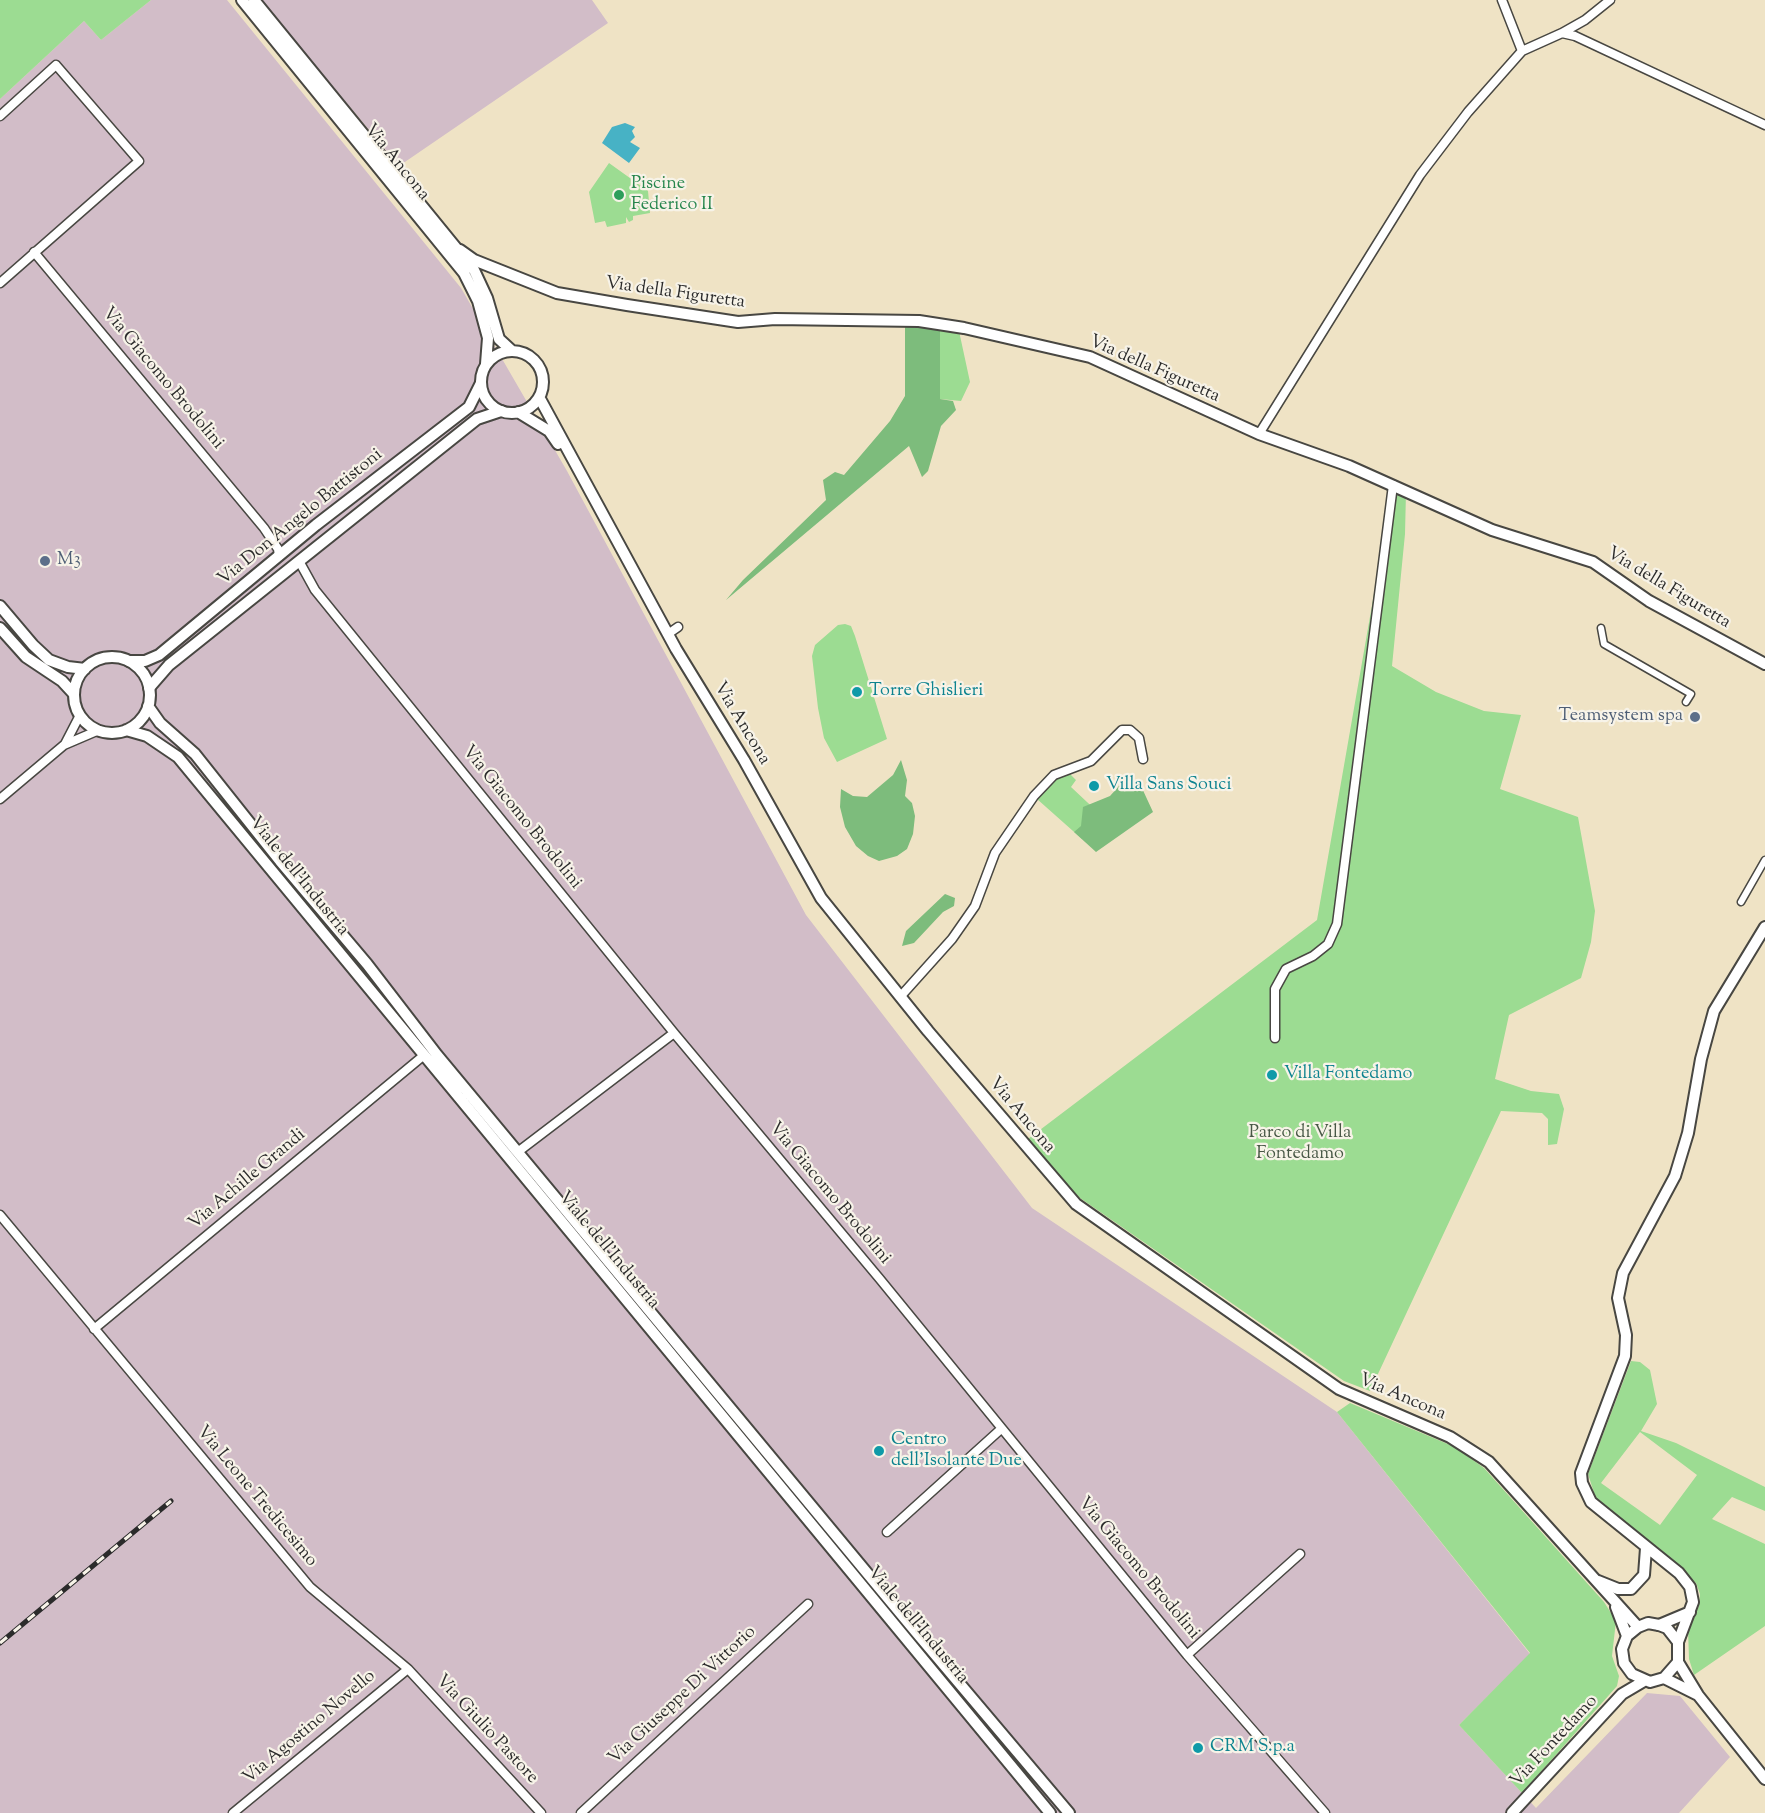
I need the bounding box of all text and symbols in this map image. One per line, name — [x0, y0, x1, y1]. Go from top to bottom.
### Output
street label: Via Ancona — [358, 120, 434, 206]
place label: Piscine Federico II — [631, 174, 713, 216]
marker: Piscine Federico II — [612, 188, 626, 202]
street label: Via della Figuretta — [604, 274, 746, 314]
street label: Via Giacomo Brodolini — [96, 304, 228, 454]
street label: Via della Figuretta — [1085, 332, 1223, 408]
street label: Via Don Angelo Battistoni — [214, 445, 388, 591]
street label: Via della Figuretta — [1602, 544, 1734, 634]
place label: M3 — [57, 550, 81, 572]
marker: M3 — [38, 554, 52, 568]
street label: Via Ancona — [708, 679, 774, 769]
place label: Torre Ghislieri — [869, 681, 983, 703]
marker: Torre Ghislieri — [850, 685, 864, 699]
place label: Teamsystem spa — [1559, 706, 1683, 728]
marker: Teamsystem spa — [1688, 710, 1702, 724]
street label: Via Giacomo Brodolini — [456, 742, 586, 894]
place label: Villa Sans Souci — [1106, 775, 1232, 797]
marker: Villa Sans Souci — [1087, 779, 1101, 793]
street label: Viale dell'Industria — [243, 813, 353, 941]
place label: Villa Fontedamo — [1284, 1064, 1412, 1086]
marker: Villa Fontedamo — [1265, 1068, 1279, 1082]
street label: Via Ancona — [983, 1074, 1059, 1158]
street label: Via Giacomo Brodolini — [763, 1119, 895, 1269]
park label: Parco di Villa Fontedamo — [1249, 1123, 1351, 1166]
street label: Via Achille Grandi — [185, 1125, 311, 1235]
street label: Viale dell'Industria — [552, 1188, 664, 1314]
street label: Via Ancona — [1355, 1370, 1449, 1426]
street label: Via Leone Tredicesimo — [191, 1422, 321, 1572]
place label: Centro dell'Isolante Due — [891, 1430, 1022, 1472]
marker: Centro dell'Isolante Due — [872, 1444, 886, 1458]
street label: Via Giacomo Brodolini — [1072, 1494, 1204, 1644]
street label: Viale dell'Industria — [861, 1563, 973, 1689]
street label: Via Giuseppe Di Vittorio — [605, 1622, 761, 1770]
street label: Via Agostino Novello — [239, 1666, 381, 1790]
street label: Via Giulio Pastore — [430, 1671, 542, 1789]
street label: Via Fontedamo — [1507, 1691, 1603, 1793]
place label: CRM S.p.a — [1210, 1737, 1295, 1759]
marker: CRM S.p.a — [1191, 1741, 1205, 1755]

